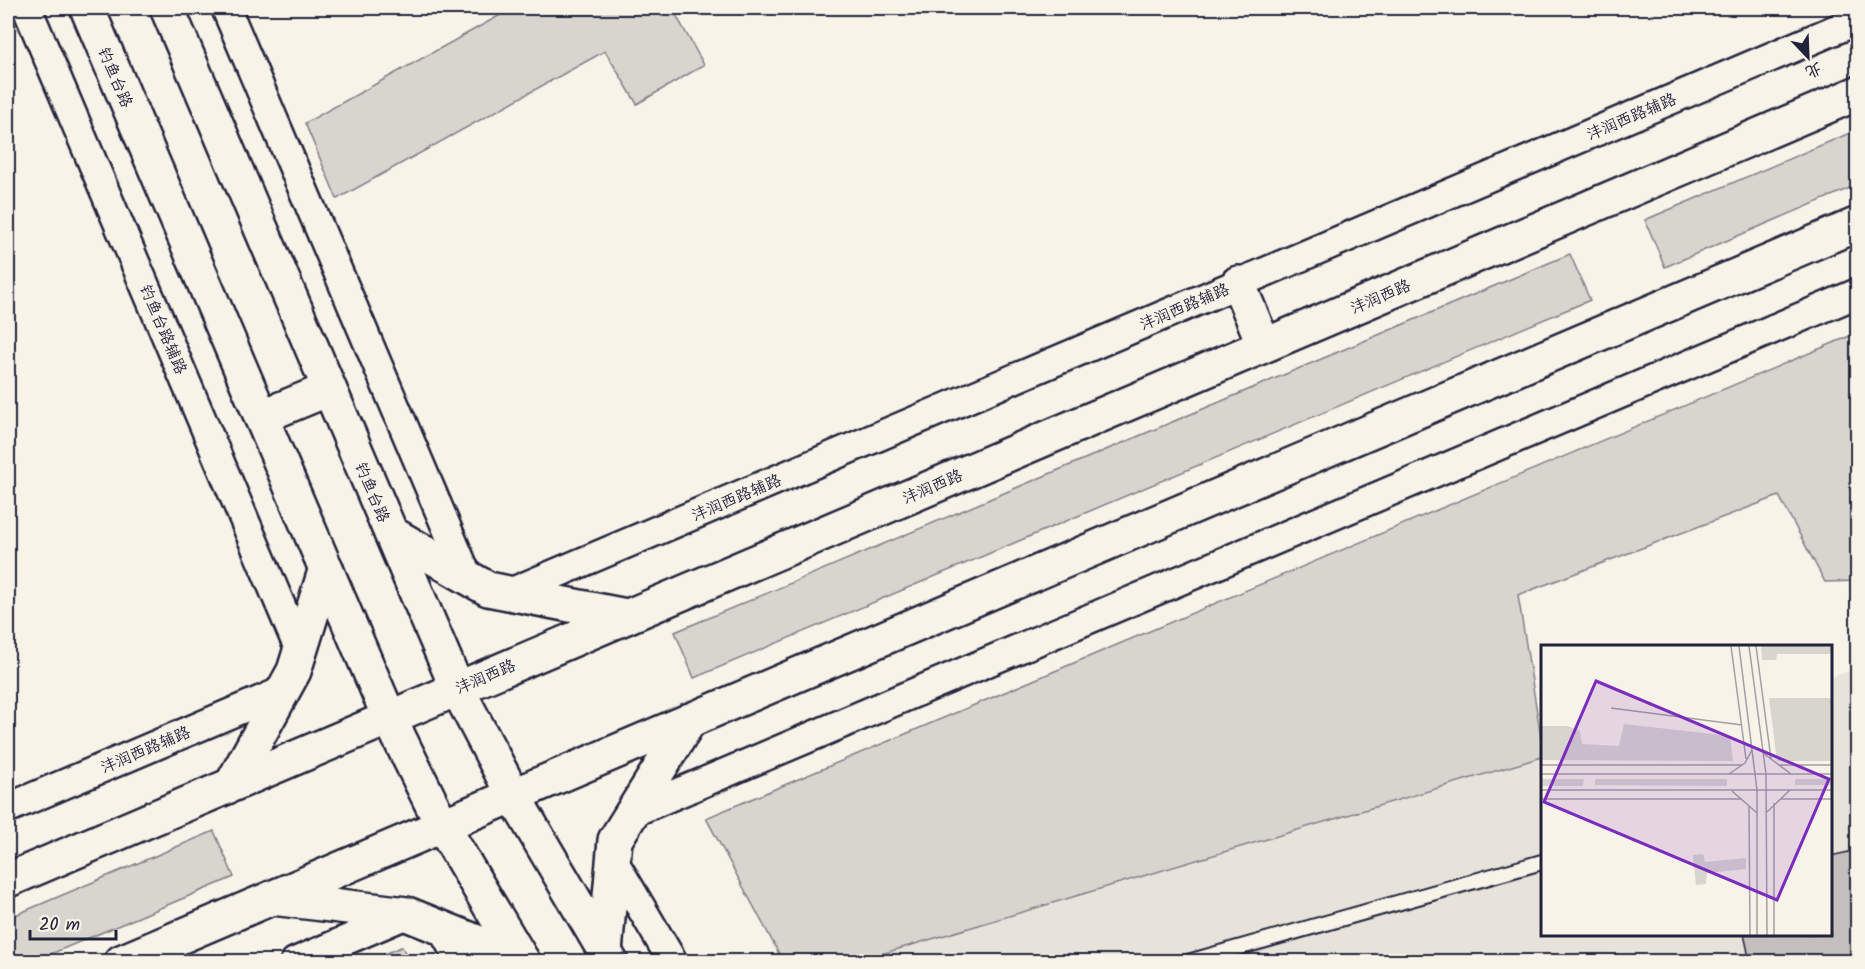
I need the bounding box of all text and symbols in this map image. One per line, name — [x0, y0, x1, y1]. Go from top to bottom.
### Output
north arrow — [1778, 27, 1838, 87]
street label: 钓鱼台路 — [91, 43, 139, 112]
text: 北 — [1801, 55, 1826, 84]
street label: 沣润西路辅路 — [1583, 87, 1681, 148]
street label: 沣润西路 — [1346, 273, 1415, 321]
street label: 沣润西路辅路 — [1136, 277, 1234, 338]
street label: 钓鱼台路辅路 — [132, 281, 193, 379]
street label: 钓鱼台路 — [348, 458, 396, 527]
street label: 沣润西路 — [898, 463, 967, 511]
street label: 沣润西路辅路 — [688, 468, 786, 529]
inset map — [1541, 645, 1832, 936]
street label: 沣润西路 — [451, 653, 520, 701]
street label: 沣润西路辅路 — [97, 720, 195, 781]
scale bar — [30, 903, 116, 941]
text: 20 m — [39, 911, 80, 940]

